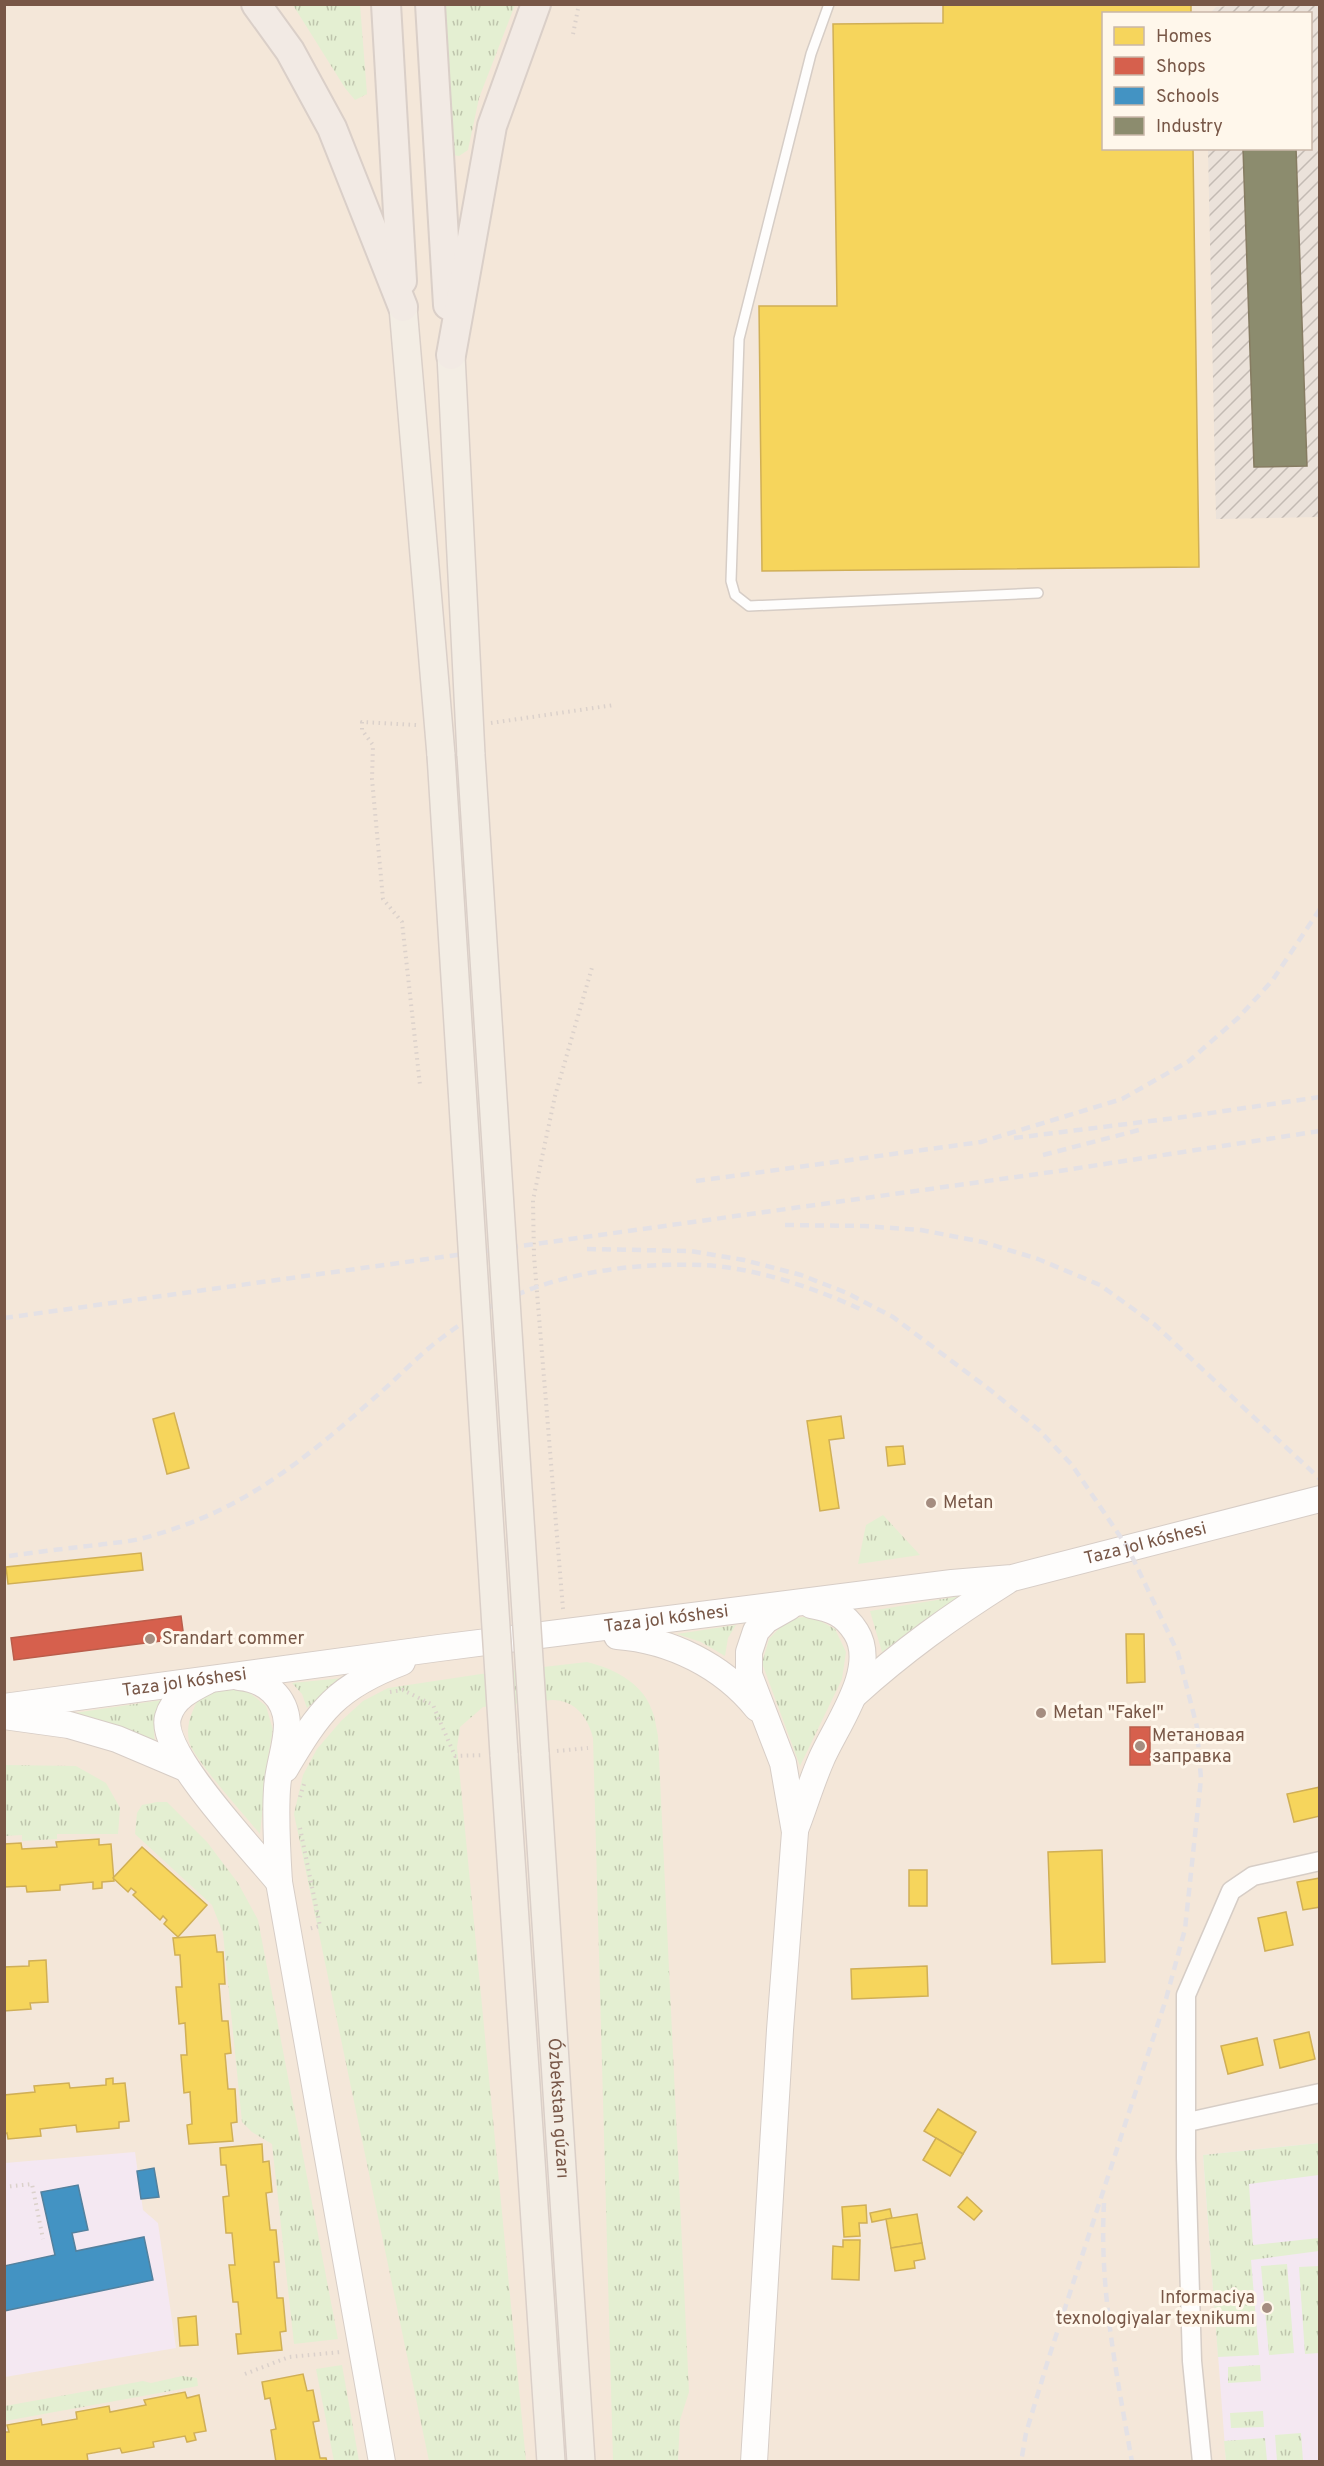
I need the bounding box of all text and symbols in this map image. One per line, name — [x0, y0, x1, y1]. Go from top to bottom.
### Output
legend — [1102, 12, 1312, 150]
text: Homes — [1156, 26, 1212, 49]
text: Shops — [1156, 56, 1206, 79]
text: Schools — [1156, 86, 1219, 109]
text: Industry — [1156, 116, 1223, 139]
place label: Metan — [943, 1492, 993, 1515]
marker: Metan — [924, 1496, 938, 1510]
street label: Taza jol kóshesi — [1082, 1517, 1209, 1571]
street label: Taza jol kóshesi — [602, 1600, 730, 1639]
place label: Srandart commer — [162, 1628, 305, 1651]
marker: Srandart commer — [143, 1632, 157, 1646]
street label: Taza jol kóshesi — [121, 1663, 248, 1702]
place label: Metan "Fakel" — [1053, 1702, 1164, 1725]
marker: Metan "Fakel" — [1034, 1706, 1048, 1720]
place label: Метановая заправка — [1152, 1725, 1245, 1769]
marker: Метановая заправка — [1133, 1739, 1147, 1753]
street label: Ózbekstan gúzarı — [542, 2037, 574, 2179]
place label: Informaciya texnologiyalar texnikumı — [1056, 2287, 1255, 2331]
marker: Informaciya texnologiyalar texnikumı — [1260, 2301, 1274, 2315]

